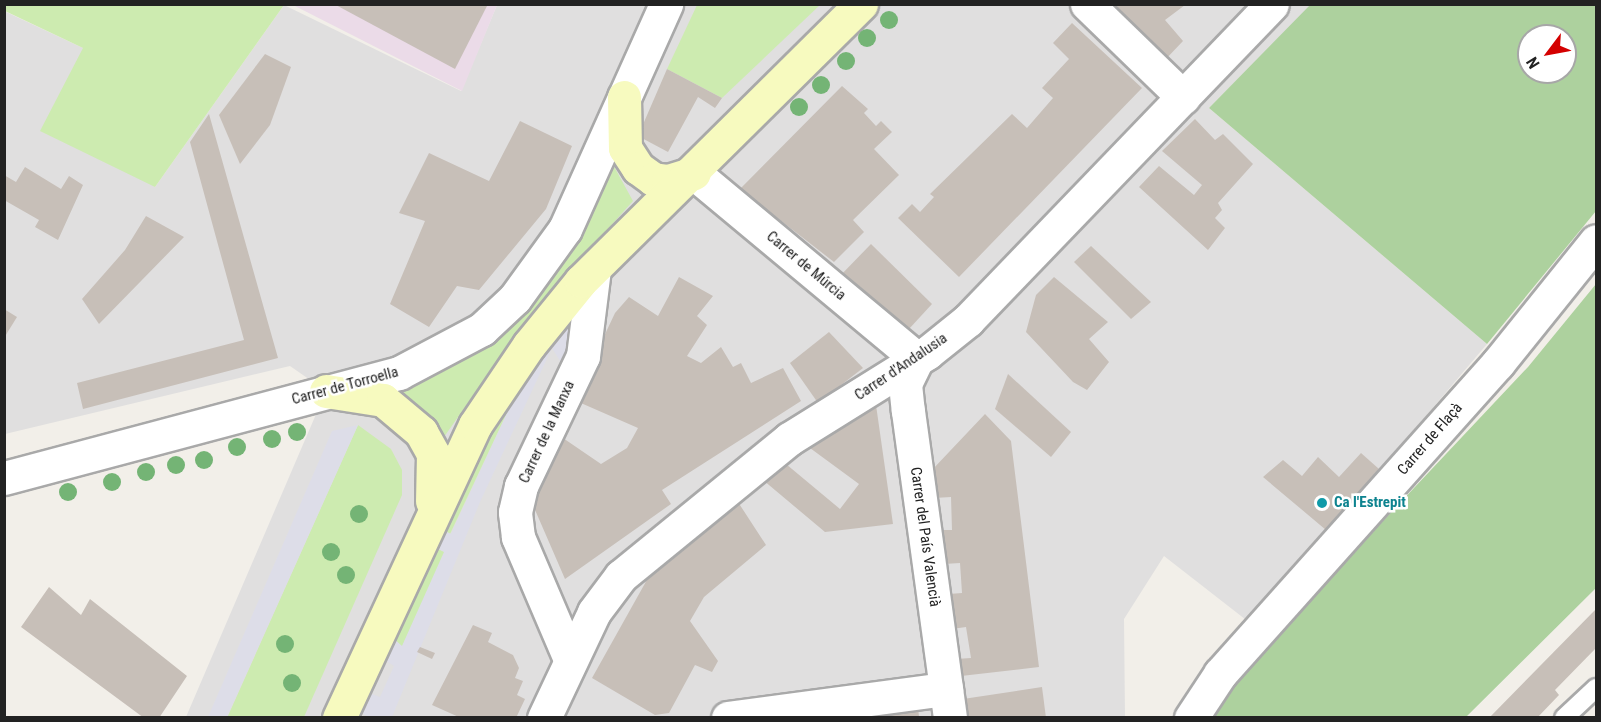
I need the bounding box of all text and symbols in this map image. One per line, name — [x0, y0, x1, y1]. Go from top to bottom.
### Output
north arrow — [1517, 24, 1577, 84]
text: N — [1522, 54, 1544, 72]
street label: Carrer de Múrcia — [763, 228, 849, 304]
street label: Carrer d'Andalusia — [851, 329, 951, 405]
street label: Carrer de Torroella — [290, 363, 400, 409]
street label: Carrer de la Manxa — [515, 378, 579, 486]
street label: Carrer de Flaçà — [1394, 399, 1466, 479]
street label: Carrer del País Valencià — [906, 466, 944, 608]
place label: Ca l'Estrepit — [1334, 494, 1406, 512]
marker: Ca l'Estrepit — [1315, 496, 1329, 510]

